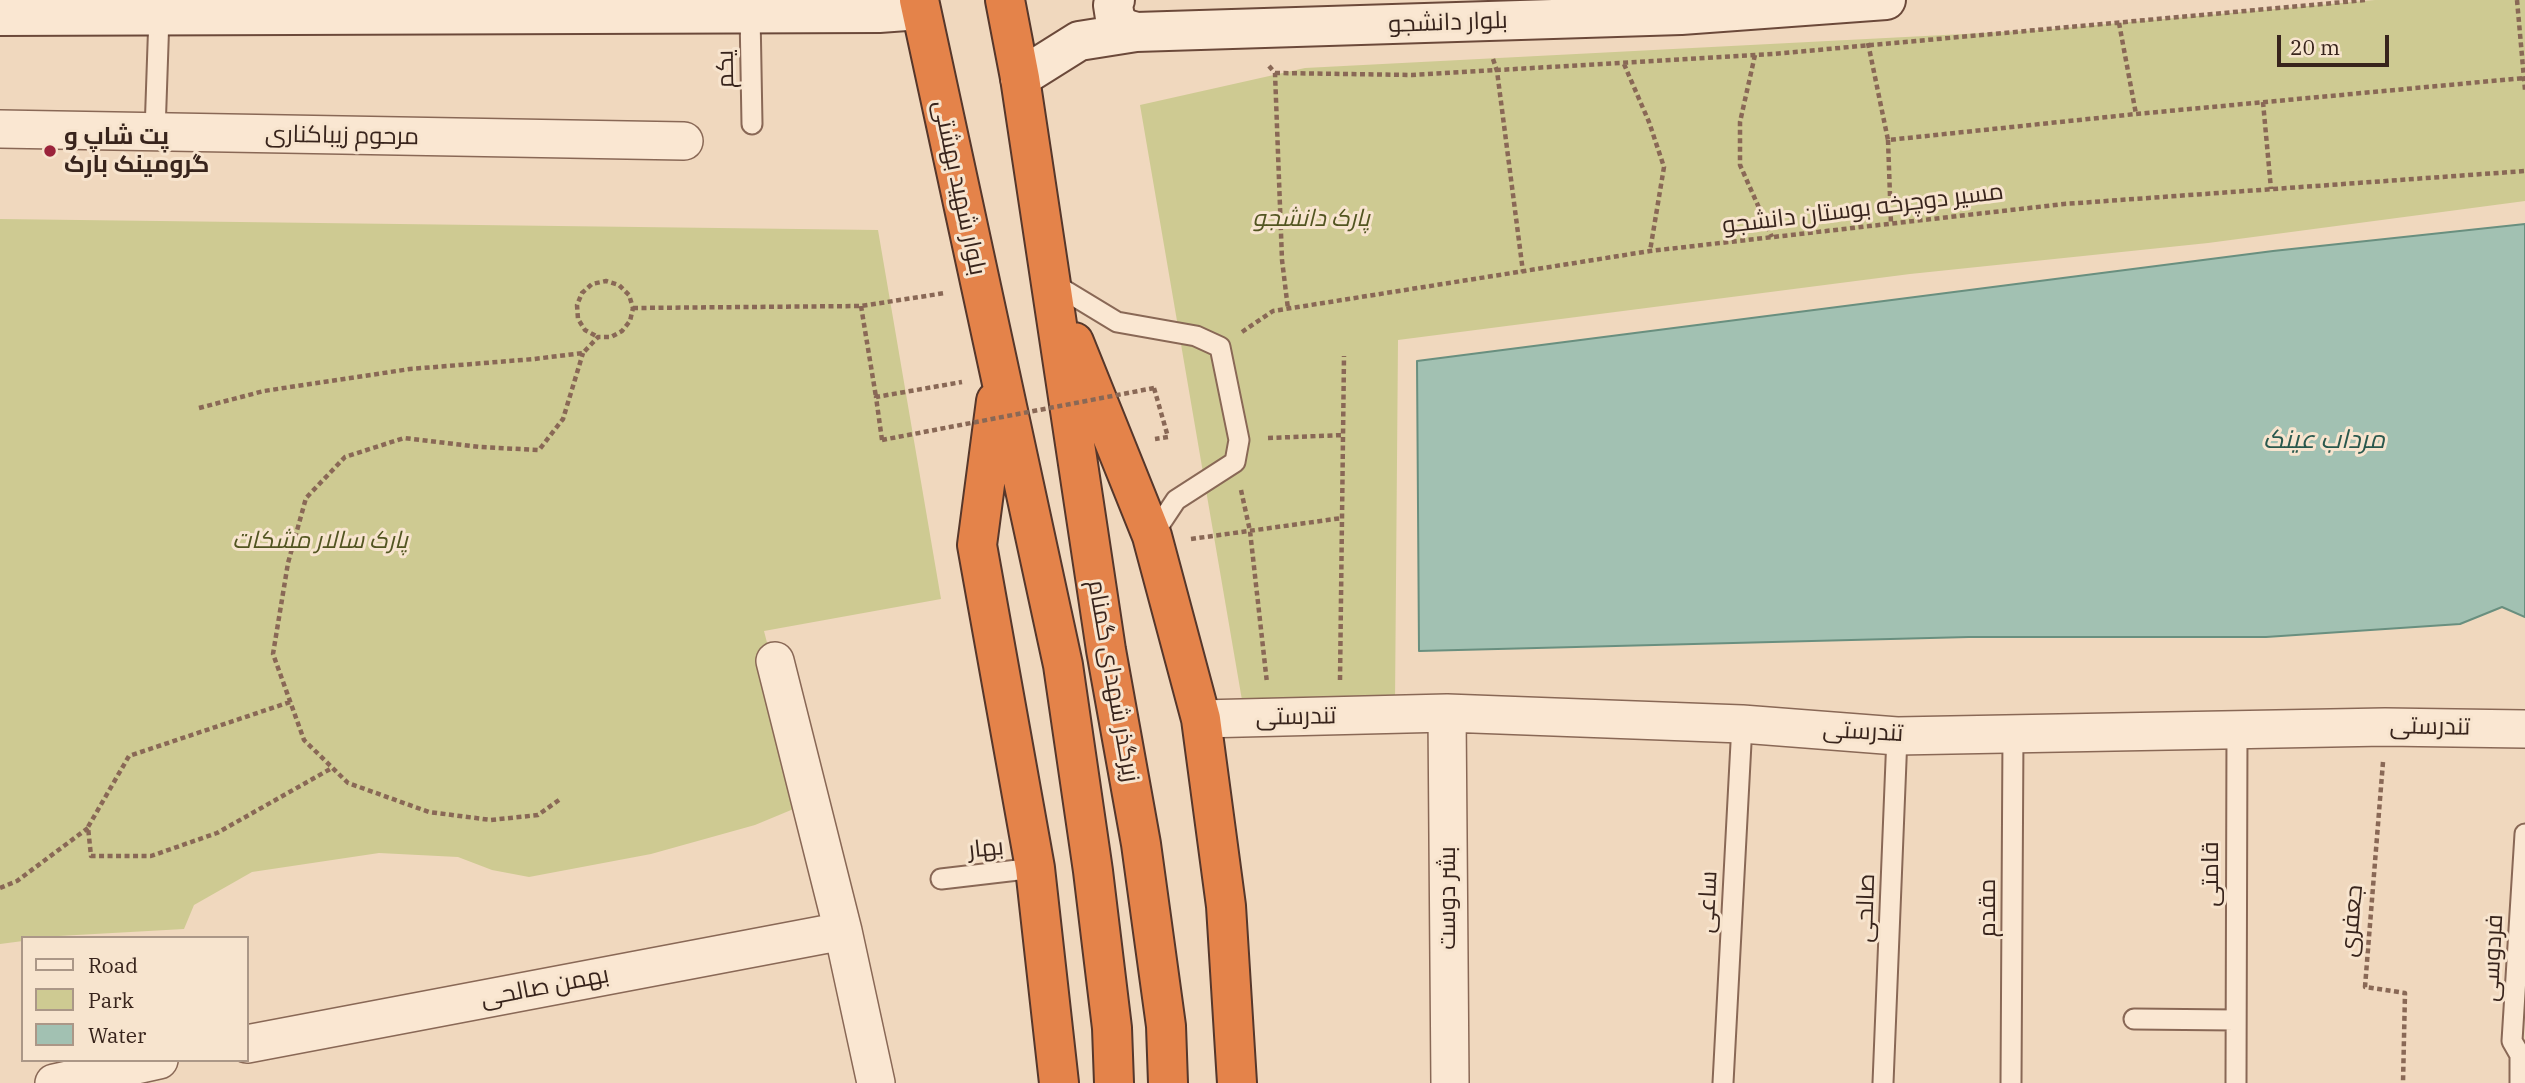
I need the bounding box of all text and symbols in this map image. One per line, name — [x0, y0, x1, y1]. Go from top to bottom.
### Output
street label: بلوار دانشجو — [1388, 7, 1508, 39]
scale bar — [2280, 21, 2392, 65]
text: 20 m — [2290, 33, 2340, 61]
street label: یکم — [711, 50, 741, 88]
street label: بلوار شهید بهشتی — [926, 98, 992, 278]
street label: مرحوم زیباکناری — [265, 120, 419, 152]
place label: پت شاپ و گرومینک بارک — [64, 123, 210, 179]
marker: پت شاپ و گرومینک بارک — [42, 143, 58, 159]
street label: مسیر دوچرخه بوستان دانشجو — [1721, 177, 2005, 241]
park label: پارک دانشجو — [1252, 205, 1370, 233]
water label: مرداب عینک — [2263, 424, 2385, 456]
park label: پارک سالار مشکات — [232, 527, 408, 555]
street label: زیرگذر شهدای گمنام — [1081, 578, 1145, 784]
street label: تندرستی — [1255, 702, 1337, 732]
street label: تندرستی — [2389, 712, 2471, 742]
street label: تندرستی — [1822, 716, 1904, 748]
street label: بهار — [967, 833, 1005, 865]
street label: قامتی — [2197, 841, 2225, 907]
street label: بشر دوست — [1434, 846, 1462, 950]
street label: ساعی — [1692, 870, 1724, 934]
street label: صالحی — [1850, 873, 1882, 943]
street label: مقدم — [1974, 879, 2002, 937]
street label: جعفری — [2334, 884, 2370, 958]
street label: فردوسی — [2476, 914, 2510, 1002]
legend — [21, 936, 248, 1062]
text: Road — [88, 951, 138, 979]
street label: بهمن صالحی — [479, 960, 611, 1014]
text: Park — [88, 986, 134, 1014]
text: Water — [88, 1021, 146, 1049]

